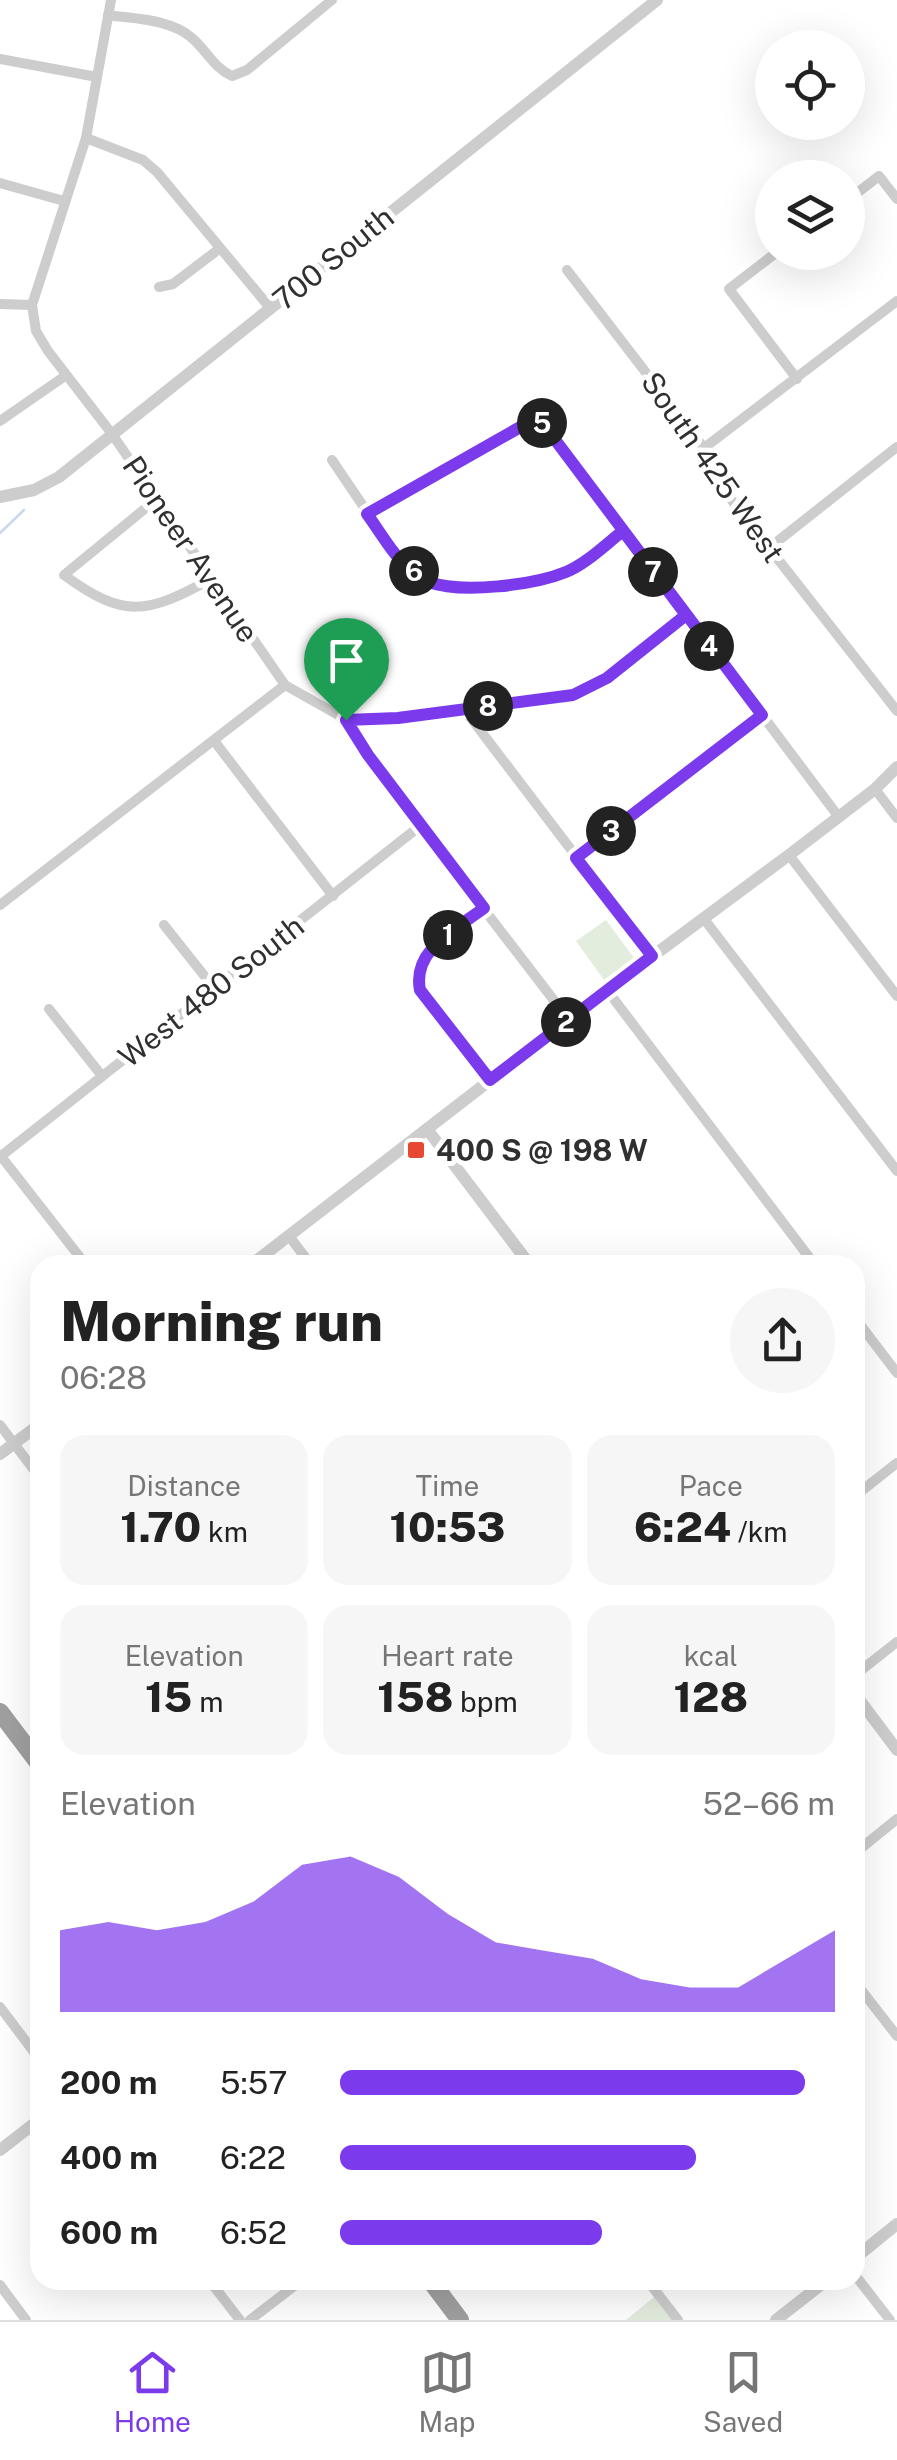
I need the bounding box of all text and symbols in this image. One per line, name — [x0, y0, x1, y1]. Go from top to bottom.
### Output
map controls — [755, 30, 865, 270]
button: locate — [755, 30, 865, 140]
button: layers — [755, 160, 865, 270]
street label: 700 South — [265, 198, 401, 318]
street label: South 425 West — [634, 365, 792, 569]
pin: 5 — [517, 398, 567, 448]
text: 5 — [533, 406, 551, 439]
street label: Pioneer Avenue — [115, 449, 267, 649]
pin: 6 — [389, 546, 439, 596]
pin: 7 — [628, 547, 678, 597]
text: 6 — [405, 554, 423, 587]
text: 7 — [644, 555, 662, 588]
pin — [304, 618, 389, 721]
pin: 4 — [684, 621, 734, 671]
text: 4 — [700, 629, 718, 662]
icon: arrive — [319, 633, 374, 688]
pin: 8 — [463, 681, 513, 731]
text: 8 — [479, 689, 497, 722]
pin: 3 — [586, 806, 636, 856]
text: 3 — [602, 814, 620, 847]
street label: West 480 South — [111, 908, 311, 1074]
pin: 1 — [423, 910, 473, 960]
text: 1 — [442, 918, 454, 951]
pin: 2 — [541, 997, 591, 1047]
text: 2 — [557, 1005, 575, 1038]
place label: 400 S @ 198 W — [436, 1132, 648, 1168]
marker: 400 S @ 198 W — [405, 1139, 427, 1161]
button: share — [730, 1288, 835, 1393]
text: Morning run — [60, 1289, 383, 1353]
text: 06:28 — [60, 1359, 147, 1396]
text: Distance — [127, 1469, 241, 1502]
text: Time — [416, 1469, 479, 1502]
text: Pace — [679, 1469, 743, 1502]
text: 1.70 — [120, 1502, 201, 1551]
text: 10:53 — [390, 1502, 505, 1551]
text: 6:24 — [634, 1502, 731, 1551]
text: km — [201, 1515, 248, 1548]
text: /km — [731, 1515, 788, 1548]
text: Elevation — [125, 1639, 244, 1672]
text: Heart rate — [381, 1639, 514, 1672]
text: kcal — [684, 1639, 738, 1672]
text: 15 — [145, 1672, 192, 1721]
text: 158 — [377, 1672, 453, 1721]
text: 128 — [674, 1672, 748, 1721]
text: m — [192, 1685, 223, 1718]
text: bpm — [453, 1685, 518, 1718]
text: Elevation — [60, 1785, 196, 1822]
text: 52–66 m — [703, 1785, 835, 1822]
text: 200 m — [60, 2064, 157, 2101]
text: 5:57 — [220, 2064, 287, 2101]
text: 400 m — [60, 2139, 158, 2176]
text: 6:22 — [220, 2139, 286, 2176]
text: 600 m — [60, 2214, 158, 2251]
text: 6:52 — [220, 2214, 287, 2251]
tab: Home — [114, 2345, 191, 2438]
tab: Map — [419, 2345, 475, 2438]
tab: Saved — [703, 2345, 783, 2438]

